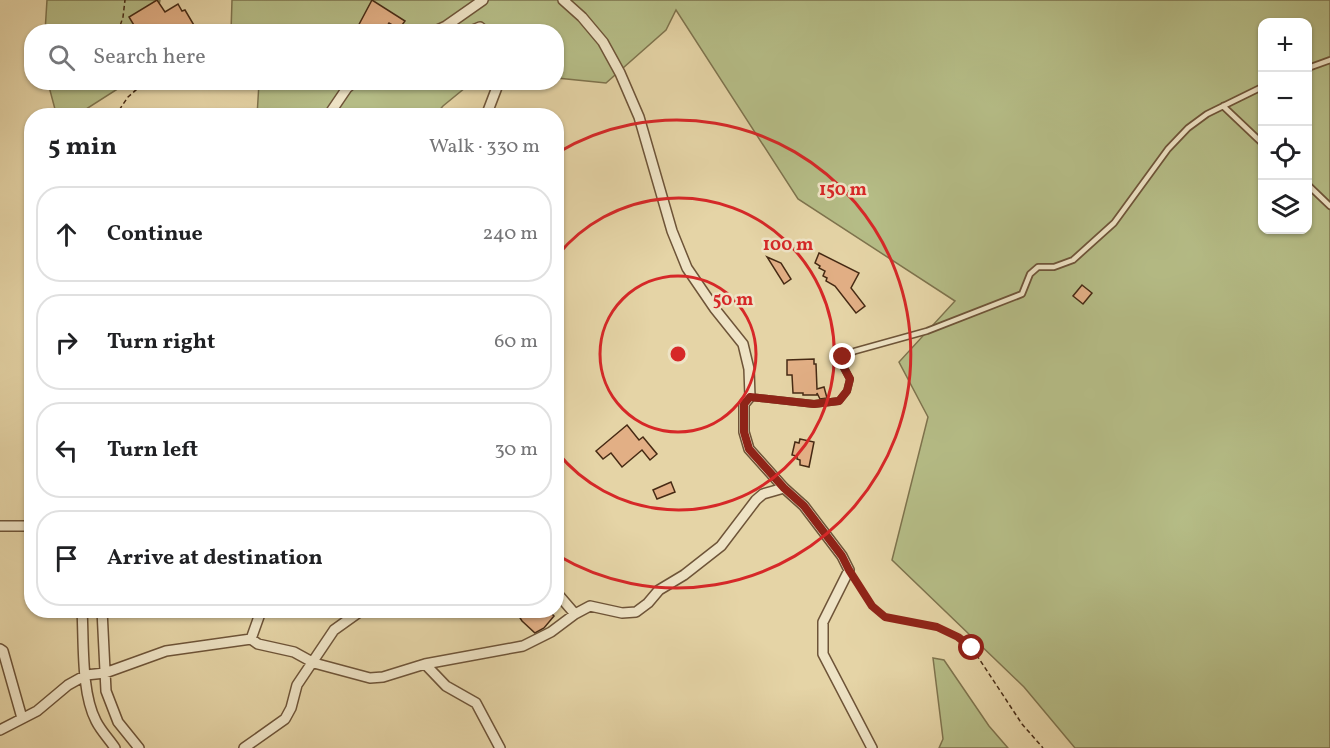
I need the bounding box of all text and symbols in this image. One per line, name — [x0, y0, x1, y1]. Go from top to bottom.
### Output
map controls — [1258, 18, 1312, 234]
button: + — [1258, 18, 1312, 72]
search box — [24, 24, 564, 90]
icon: search — [45, 41, 78, 74]
text: Search here — [93, 42, 206, 73]
button: − — [1258, 72, 1312, 126]
button: locate — [1258, 126, 1312, 180]
text: 5 min — [48, 129, 117, 165]
text: Walk · 330 m — [429, 133, 540, 161]
text: 150 m — [819, 178, 867, 203]
button: layers — [1258, 180, 1312, 234]
icon: ahead — [50, 218, 83, 251]
text: Continue — [107, 219, 203, 250]
text: 240 m — [483, 220, 538, 248]
text: 100 m — [763, 233, 813, 258]
text: 50 m — [713, 288, 753, 313]
icon: right — [50, 326, 83, 359]
text: Turn right — [107, 327, 215, 358]
text: 60 m — [494, 328, 538, 356]
route end — [829, 343, 855, 369]
centre of rings — [668, 344, 688, 364]
icon: left — [50, 434, 83, 467]
text: Turn left — [107, 435, 198, 466]
text: 30 m — [494, 436, 538, 464]
icon: arrive — [50, 542, 83, 575]
text: Arrive at destination — [107, 543, 323, 574]
route start — [958, 634, 984, 660]

